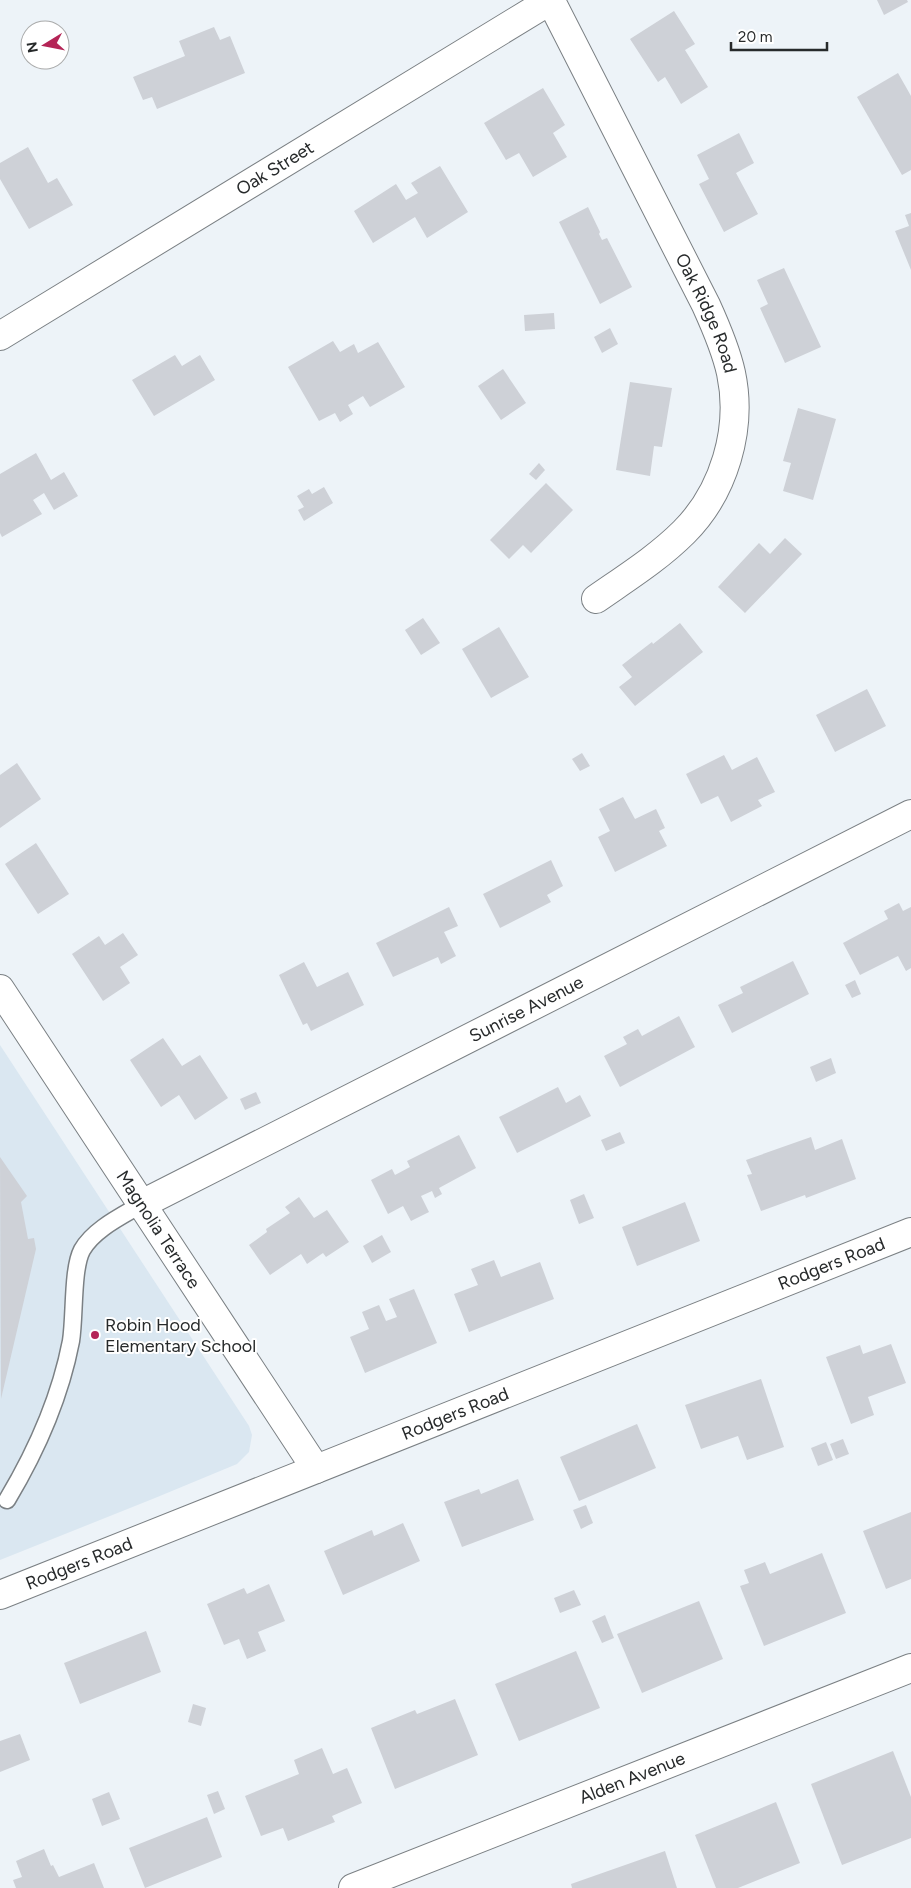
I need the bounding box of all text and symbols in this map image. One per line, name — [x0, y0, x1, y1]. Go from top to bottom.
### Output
north arrow — [20, 20, 70, 70]
scale bar — [731, 20, 827, 52]
text: 20 m — [738, 28, 772, 46]
text: N — [23, 40, 42, 54]
street label: Oak Street — [232, 136, 318, 200]
street label: Oak Ridge Road — [670, 250, 742, 375]
street label: Sunrise Avenue — [466, 971, 587, 1047]
street label: Magnolia Terrace — [112, 1166, 205, 1293]
street label: Rodgers Road — [775, 1233, 888, 1295]
place label: Robin Hood Elementary School — [105, 1314, 256, 1357]
marker: Robin Hood Elementary School — [89, 1329, 101, 1341]
street label: Rodgers Road — [399, 1382, 512, 1445]
street label: Rodgers Road — [22, 1532, 136, 1595]
street label: Alden Avenue — [576, 1747, 688, 1809]

